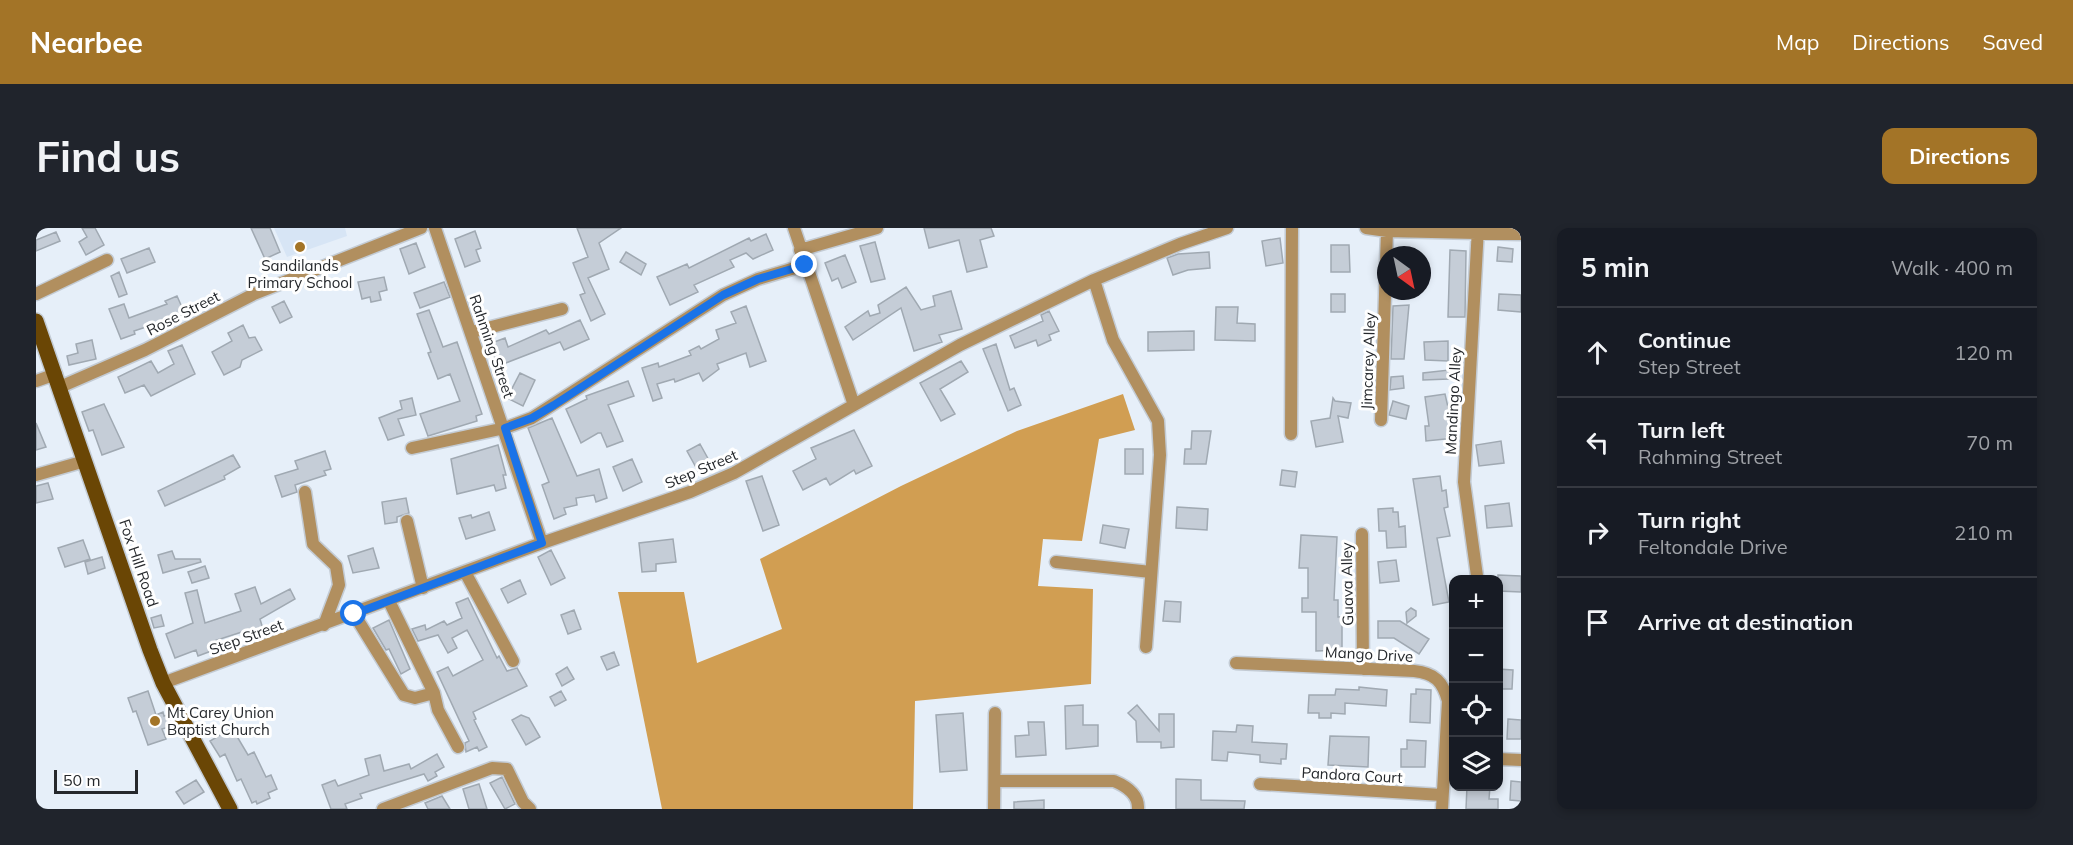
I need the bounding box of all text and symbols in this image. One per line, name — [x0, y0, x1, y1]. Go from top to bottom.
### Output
text: Nearbee — [30, 25, 143, 60]
text: Map — [1776, 29, 1819, 55]
text: Directions — [1852, 29, 1949, 55]
text: Saved — [1982, 29, 2043, 55]
button: Directions — [1882, 128, 2037, 184]
text: Find us — [36, 130, 180, 183]
marker: Sandilands Primary School — [293, 240, 307, 254]
north arrow — [1377, 246, 1431, 300]
route end — [791, 251, 817, 277]
text: 5 min — [1581, 251, 1650, 284]
text: Walk · 400 m — [1891, 255, 2013, 280]
place label: Sandilands Primary School — [248, 256, 352, 292]
street label: Rose Street — [143, 286, 223, 340]
street label: Rahming Street — [465, 292, 519, 400]
street label: Jimcarey Alley — [1357, 312, 1379, 410]
text: Continue — [1638, 326, 1731, 354]
icon: ahead — [1581, 336, 1614, 369]
text: 120 m — [1954, 340, 2013, 365]
street label: Mandingo Alley — [1441, 347, 1465, 455]
text: Step Street — [1638, 354, 1741, 379]
text: Turn left — [1638, 416, 1725, 444]
icon: left — [1581, 426, 1614, 459]
text: 70 m — [1966, 430, 2013, 455]
text: Rahming Street — [1638, 444, 1782, 469]
street label: Step Street — [662, 445, 740, 493]
text: Turn right — [1638, 506, 1741, 534]
icon: right — [1581, 516, 1614, 549]
street label: Fox Hill Road — [115, 517, 163, 609]
text: 210 m — [1954, 520, 2013, 545]
text: Feltondale Drive — [1638, 534, 1788, 559]
street label: Guava Alley — [1337, 542, 1357, 626]
map controls — [1449, 575, 1503, 791]
button: + — [1449, 575, 1503, 629]
route start — [340, 600, 366, 626]
icon: arrive — [1581, 606, 1614, 639]
text: Arrive at destination — [1638, 608, 1853, 636]
street label: Step Street — [207, 615, 285, 659]
button: − — [1449, 629, 1503, 683]
street label: Mango Drive — [1324, 642, 1414, 666]
button: locate — [1449, 683, 1503, 737]
place label: Mt Carey Union Baptist Church — [167, 703, 274, 739]
marker: Mt Carey Union Baptist Church — [148, 714, 162, 728]
button: layers — [1449, 737, 1503, 791]
street label: Pandora Court — [1301, 763, 1403, 787]
scale bar — [54, 767, 138, 794]
text: 50 m — [63, 770, 100, 790]

